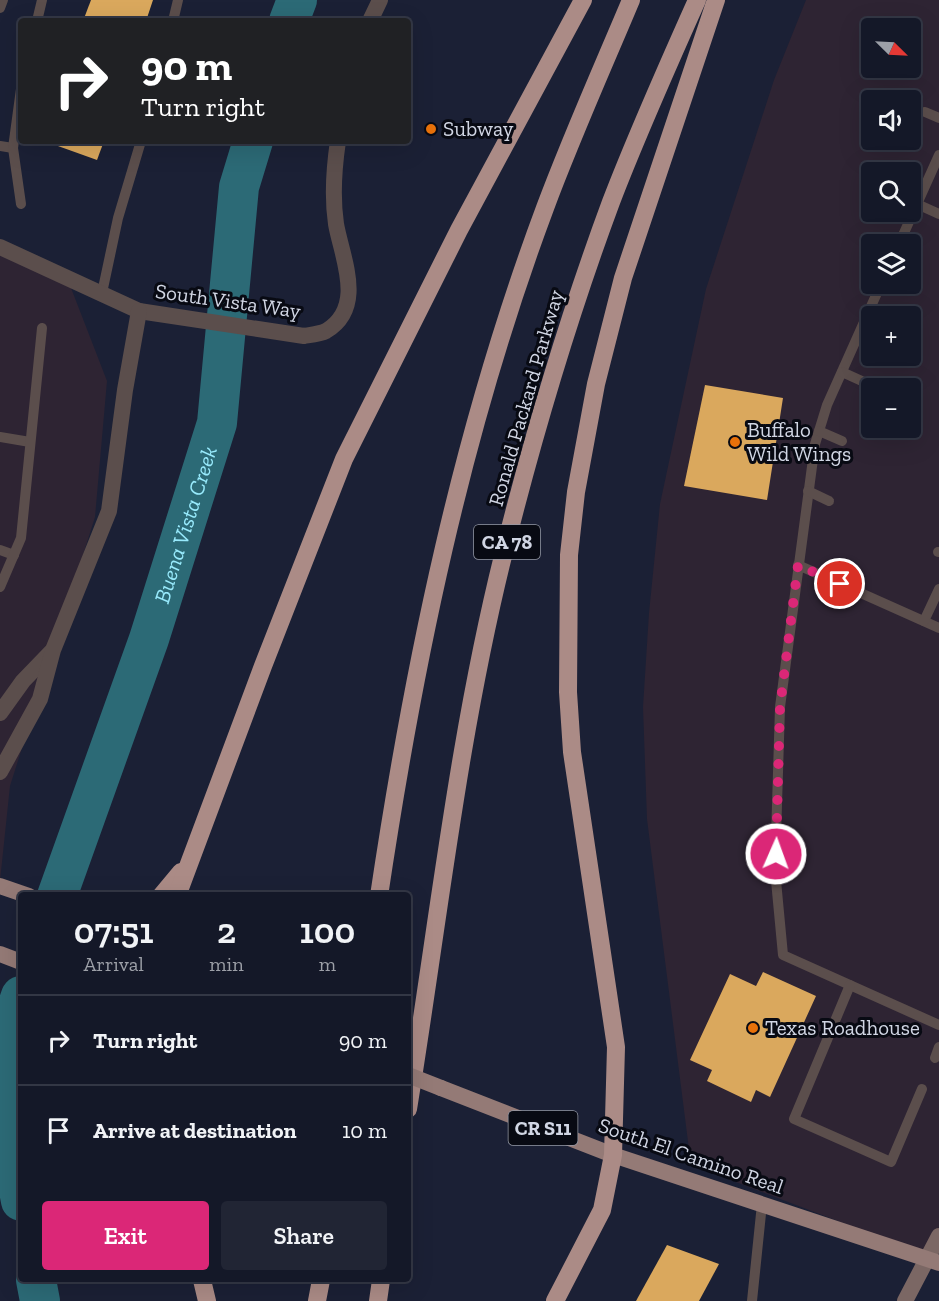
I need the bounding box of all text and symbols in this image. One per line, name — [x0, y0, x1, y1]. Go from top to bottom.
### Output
north arrow — [861, 18, 921, 78]
map controls — [861, 18, 921, 438]
text: 90 m — [141, 40, 232, 91]
icon: right — [42, 42, 120, 120]
button: sound — [861, 90, 921, 150]
text: Turn right — [141, 91, 265, 123]
place label: Subway — [443, 116, 514, 141]
marker: Subway — [424, 122, 438, 136]
button: search — [861, 162, 921, 222]
button: layers — [861, 234, 921, 294]
street label: South Vista Way — [154, 278, 303, 323]
street label: Ronald Packard Parkway — [483, 287, 568, 509]
button: + — [861, 306, 921, 366]
button: − — [861, 378, 921, 438]
place label: Buffalo Wild Wings — [747, 417, 851, 466]
marker: Buffalo Wild Wings — [728, 435, 742, 449]
water label: Buena Vista Creek — [148, 443, 223, 606]
road number: CA 78 — [474, 525, 540, 559]
pin — [814, 558, 865, 609]
icon: arrive — [823, 567, 856, 600]
position arrow — [744, 822, 808, 886]
text: 07:51 — [74, 909, 154, 952]
text: 2 — [217, 909, 236, 952]
text: 100 — [299, 909, 355, 952]
text: Arrival — [84, 952, 144, 976]
text: min — [209, 952, 244, 976]
text: m — [319, 952, 336, 976]
place label: Texas Roadhouse — [765, 1015, 920, 1040]
marker: Texas Roadhouse — [746, 1021, 760, 1035]
icon: right — [42, 1024, 75, 1057]
text: Turn right — [93, 1027, 197, 1054]
text: 90 m — [339, 1027, 387, 1054]
road number: CR S11 — [508, 1111, 578, 1145]
street label: South El Camino Real — [595, 1112, 787, 1199]
icon: arrive — [42, 1114, 75, 1147]
text: Arrive at destination — [93, 1117, 296, 1144]
text: 10 m — [342, 1117, 387, 1144]
button: Exit — [42, 1201, 209, 1270]
button: Share — [221, 1201, 387, 1270]

